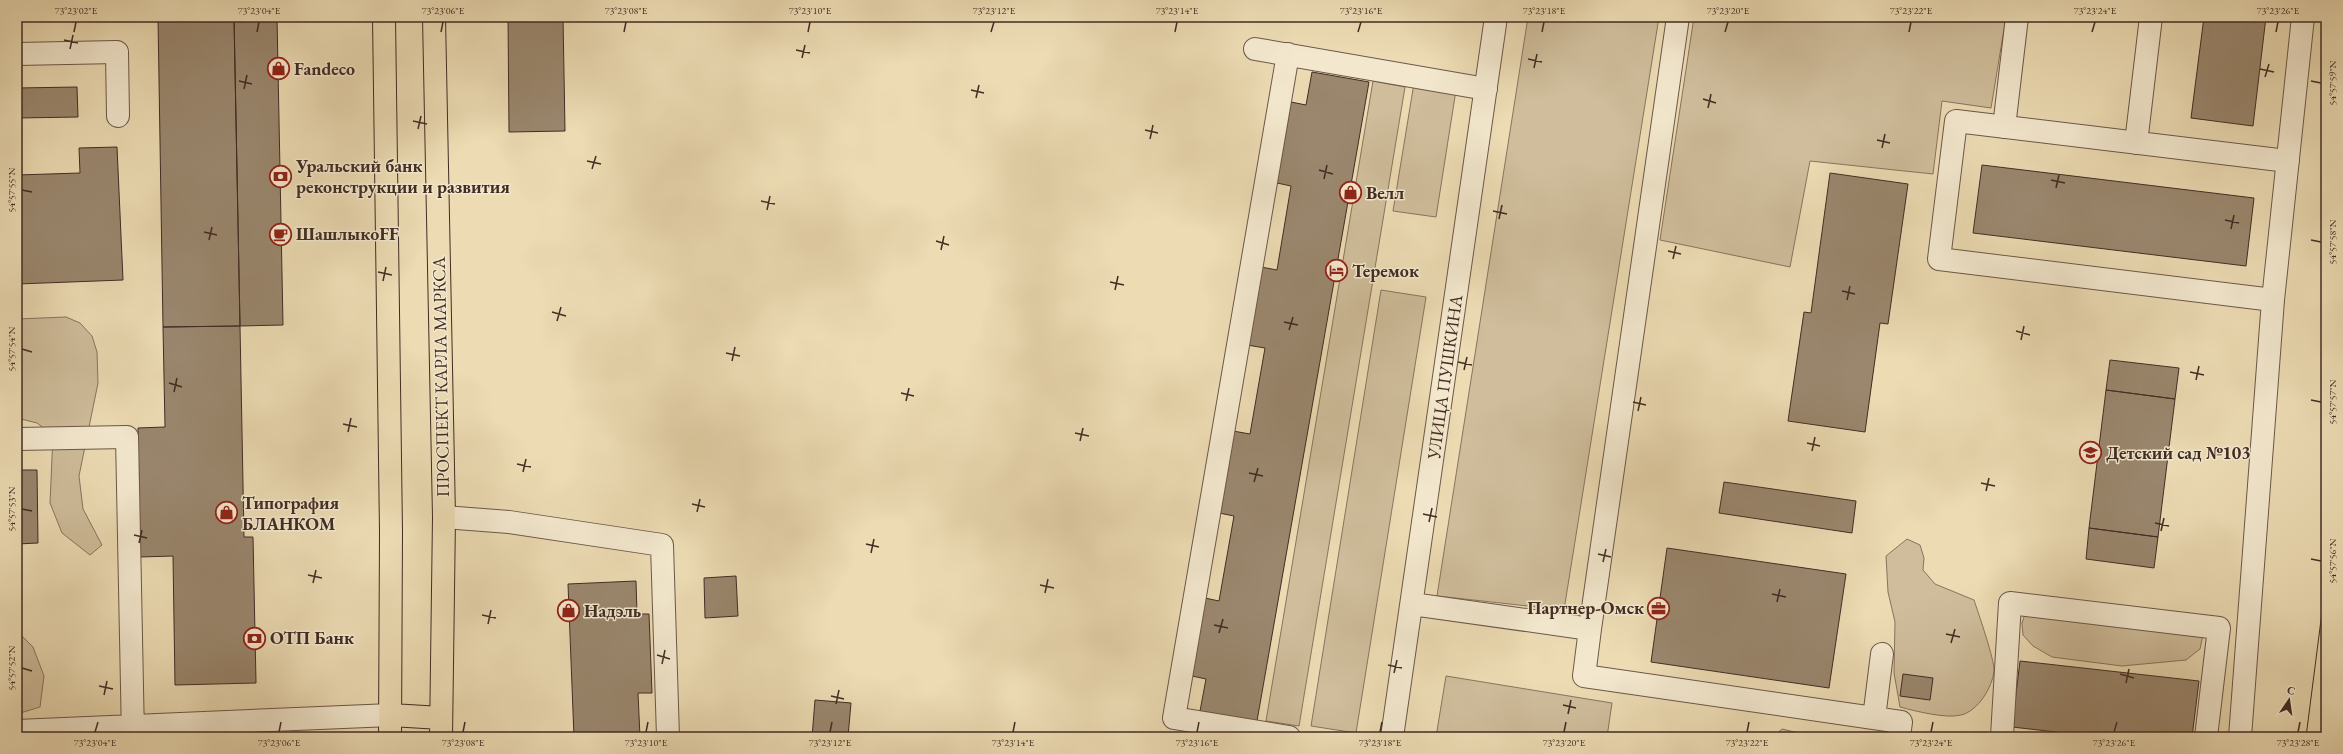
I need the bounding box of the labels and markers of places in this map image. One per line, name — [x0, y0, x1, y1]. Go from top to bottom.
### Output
shop icon: Fandeco — [265, 56, 291, 82]
place label: Fandeco — [294, 57, 355, 80]
place label: Уральский банк реконструкции и развития — [295, 154, 510, 198]
bank icon: Уральский банк реконструкции и развития — [267, 163, 293, 189]
shop icon: Велл — [1337, 180, 1363, 206]
place label: Велл — [1366, 181, 1404, 204]
cafe icon: ШашлыкoFF — [268, 221, 294, 247]
place label: ШашлыкoFF — [296, 222, 399, 245]
hotel icon: Теремок — [1323, 258, 1349, 284]
place label: Теремок — [1352, 259, 1419, 282]
school or university icon: Детский сад №103 — [2078, 440, 2104, 466]
place label: Детский сад №103 — [2106, 441, 2251, 464]
place label: Типография БЛАНКОМ — [242, 491, 340, 535]
shop icon: Типография БЛАНКОМ — [214, 500, 240, 526]
office icon: Партнер-Омск — [1646, 595, 1672, 621]
place label: Партнер-Омск — [1527, 596, 1644, 619]
shop icon: Надэль — [556, 598, 582, 624]
place label: Надэль — [584, 599, 641, 622]
bank icon: ОТП Банк — [242, 625, 268, 651]
place label: ОТП Банк — [270, 626, 354, 649]

